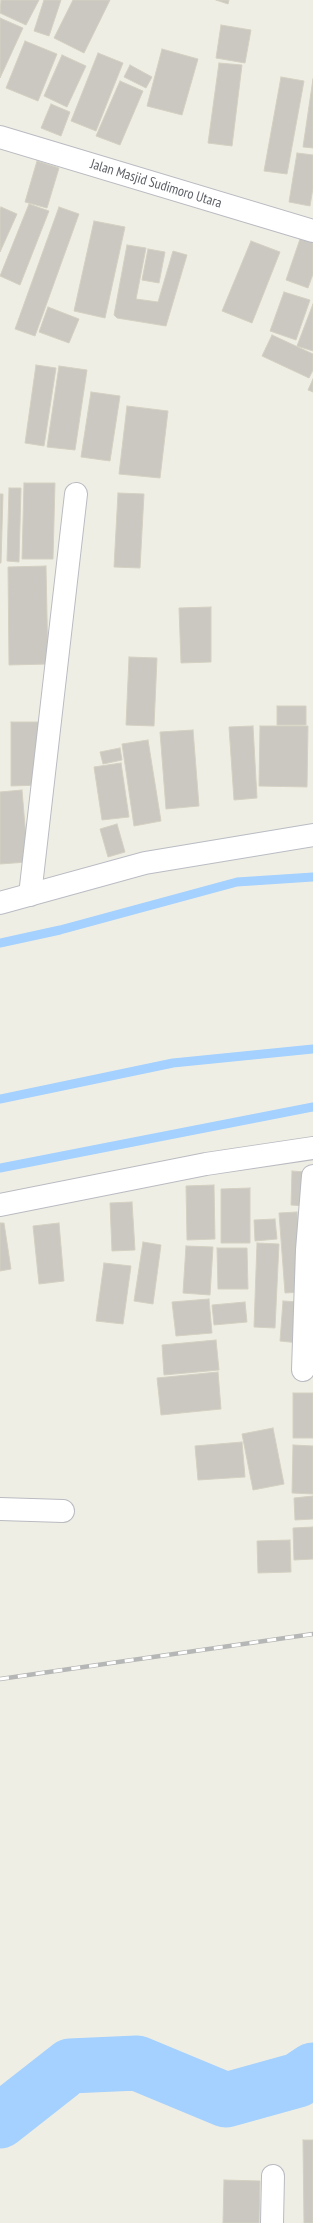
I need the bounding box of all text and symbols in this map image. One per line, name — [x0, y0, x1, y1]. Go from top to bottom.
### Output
street label: Jalan Masjid Sudimoro Utara — [88, 156, 224, 212]

